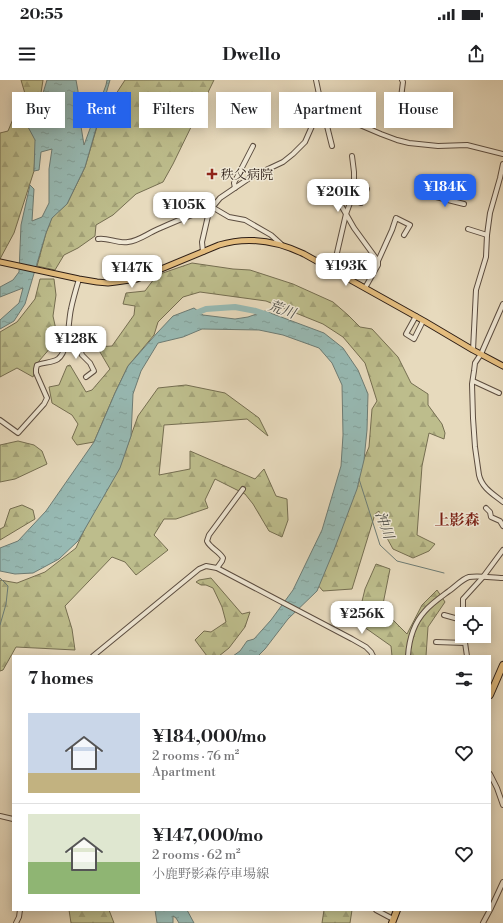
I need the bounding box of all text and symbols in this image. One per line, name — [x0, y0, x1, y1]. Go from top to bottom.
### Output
text: 20:55 — [20, 5, 63, 24]
icon: menu — [16, 43, 38, 65]
text: Dwello — [222, 43, 281, 66]
icon: share — [465, 43, 487, 65]
chip: Buy — [12, 92, 65, 128]
chip: Rent — [73, 92, 131, 128]
chip: Filters — [139, 92, 208, 128]
chip: New — [216, 92, 271, 128]
chip: Apartment — [279, 92, 376, 128]
chip: House — [384, 92, 453, 128]
place label: 秩父病院 — [221, 167, 273, 183]
marker: 秩父病院 — [206, 168, 218, 180]
pin: ¥184K — [417, 174, 473, 208]
pin: ¥201K — [310, 179, 366, 213]
text: ¥184K — [423, 179, 467, 195]
text: ¥201K — [316, 184, 360, 200]
pin: ¥105K — [156, 192, 212, 226]
text: ¥105K — [162, 197, 206, 213]
pin: ¥193K — [318, 253, 374, 287]
pin: ¥147K — [104, 255, 160, 289]
text: ¥193K — [325, 258, 367, 274]
text: ¥147K — [111, 260, 153, 276]
water label: 荒川 — [265, 297, 300, 324]
pin: ¥128K — [48, 326, 104, 360]
text: ¥128K — [54, 331, 98, 347]
water label: 沖川 — [371, 509, 398, 543]
district label: 上影森 — [434, 511, 480, 530]
pin: ¥256K — [334, 601, 390, 635]
text: ¥256K — [340, 606, 384, 622]
map controls — [455, 607, 491, 643]
button: locate — [455, 607, 491, 643]
text: 7 homes — [28, 668, 93, 690]
icon: filters — [453, 668, 475, 690]
text: ¥184,000/mo — [152, 726, 266, 748]
icon: home — [60, 729, 108, 777]
icon: heart — [453, 742, 475, 764]
text: 2 rooms · 76 m² — [152, 748, 239, 764]
text: Apartment — [152, 764, 216, 780]
text: ¥147,000/mo — [152, 825, 263, 847]
icon: home — [60, 830, 108, 878]
icon: heart — [453, 843, 475, 865]
text: 2 rooms · 62 m² — [152, 847, 241, 863]
text: 小鹿野影森停車場線 — [152, 866, 269, 882]

